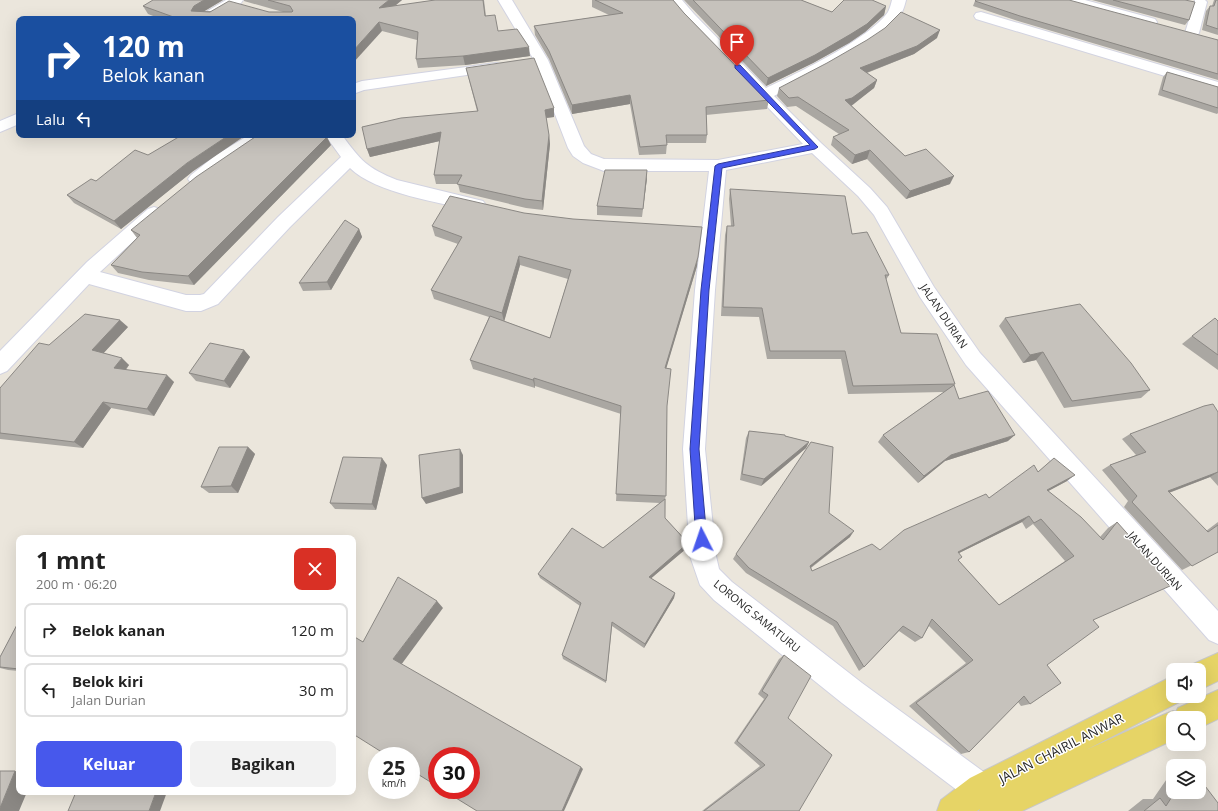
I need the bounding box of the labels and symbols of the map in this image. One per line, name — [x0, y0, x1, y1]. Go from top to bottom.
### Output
pin — [720, 25, 754, 66]
street label: JALAN DURIAN — [917, 280, 972, 351]
position arrow — [681, 519, 723, 561]
street label: JALAN DURIAN — [1124, 527, 1186, 593]
street label: LORONG SAMATURU — [711, 576, 804, 655]
street label: JALAN CHAIRIL ANWAR — [994, 709, 1126, 788]
speed limit sign: 30 — [428, 747, 480, 799]

